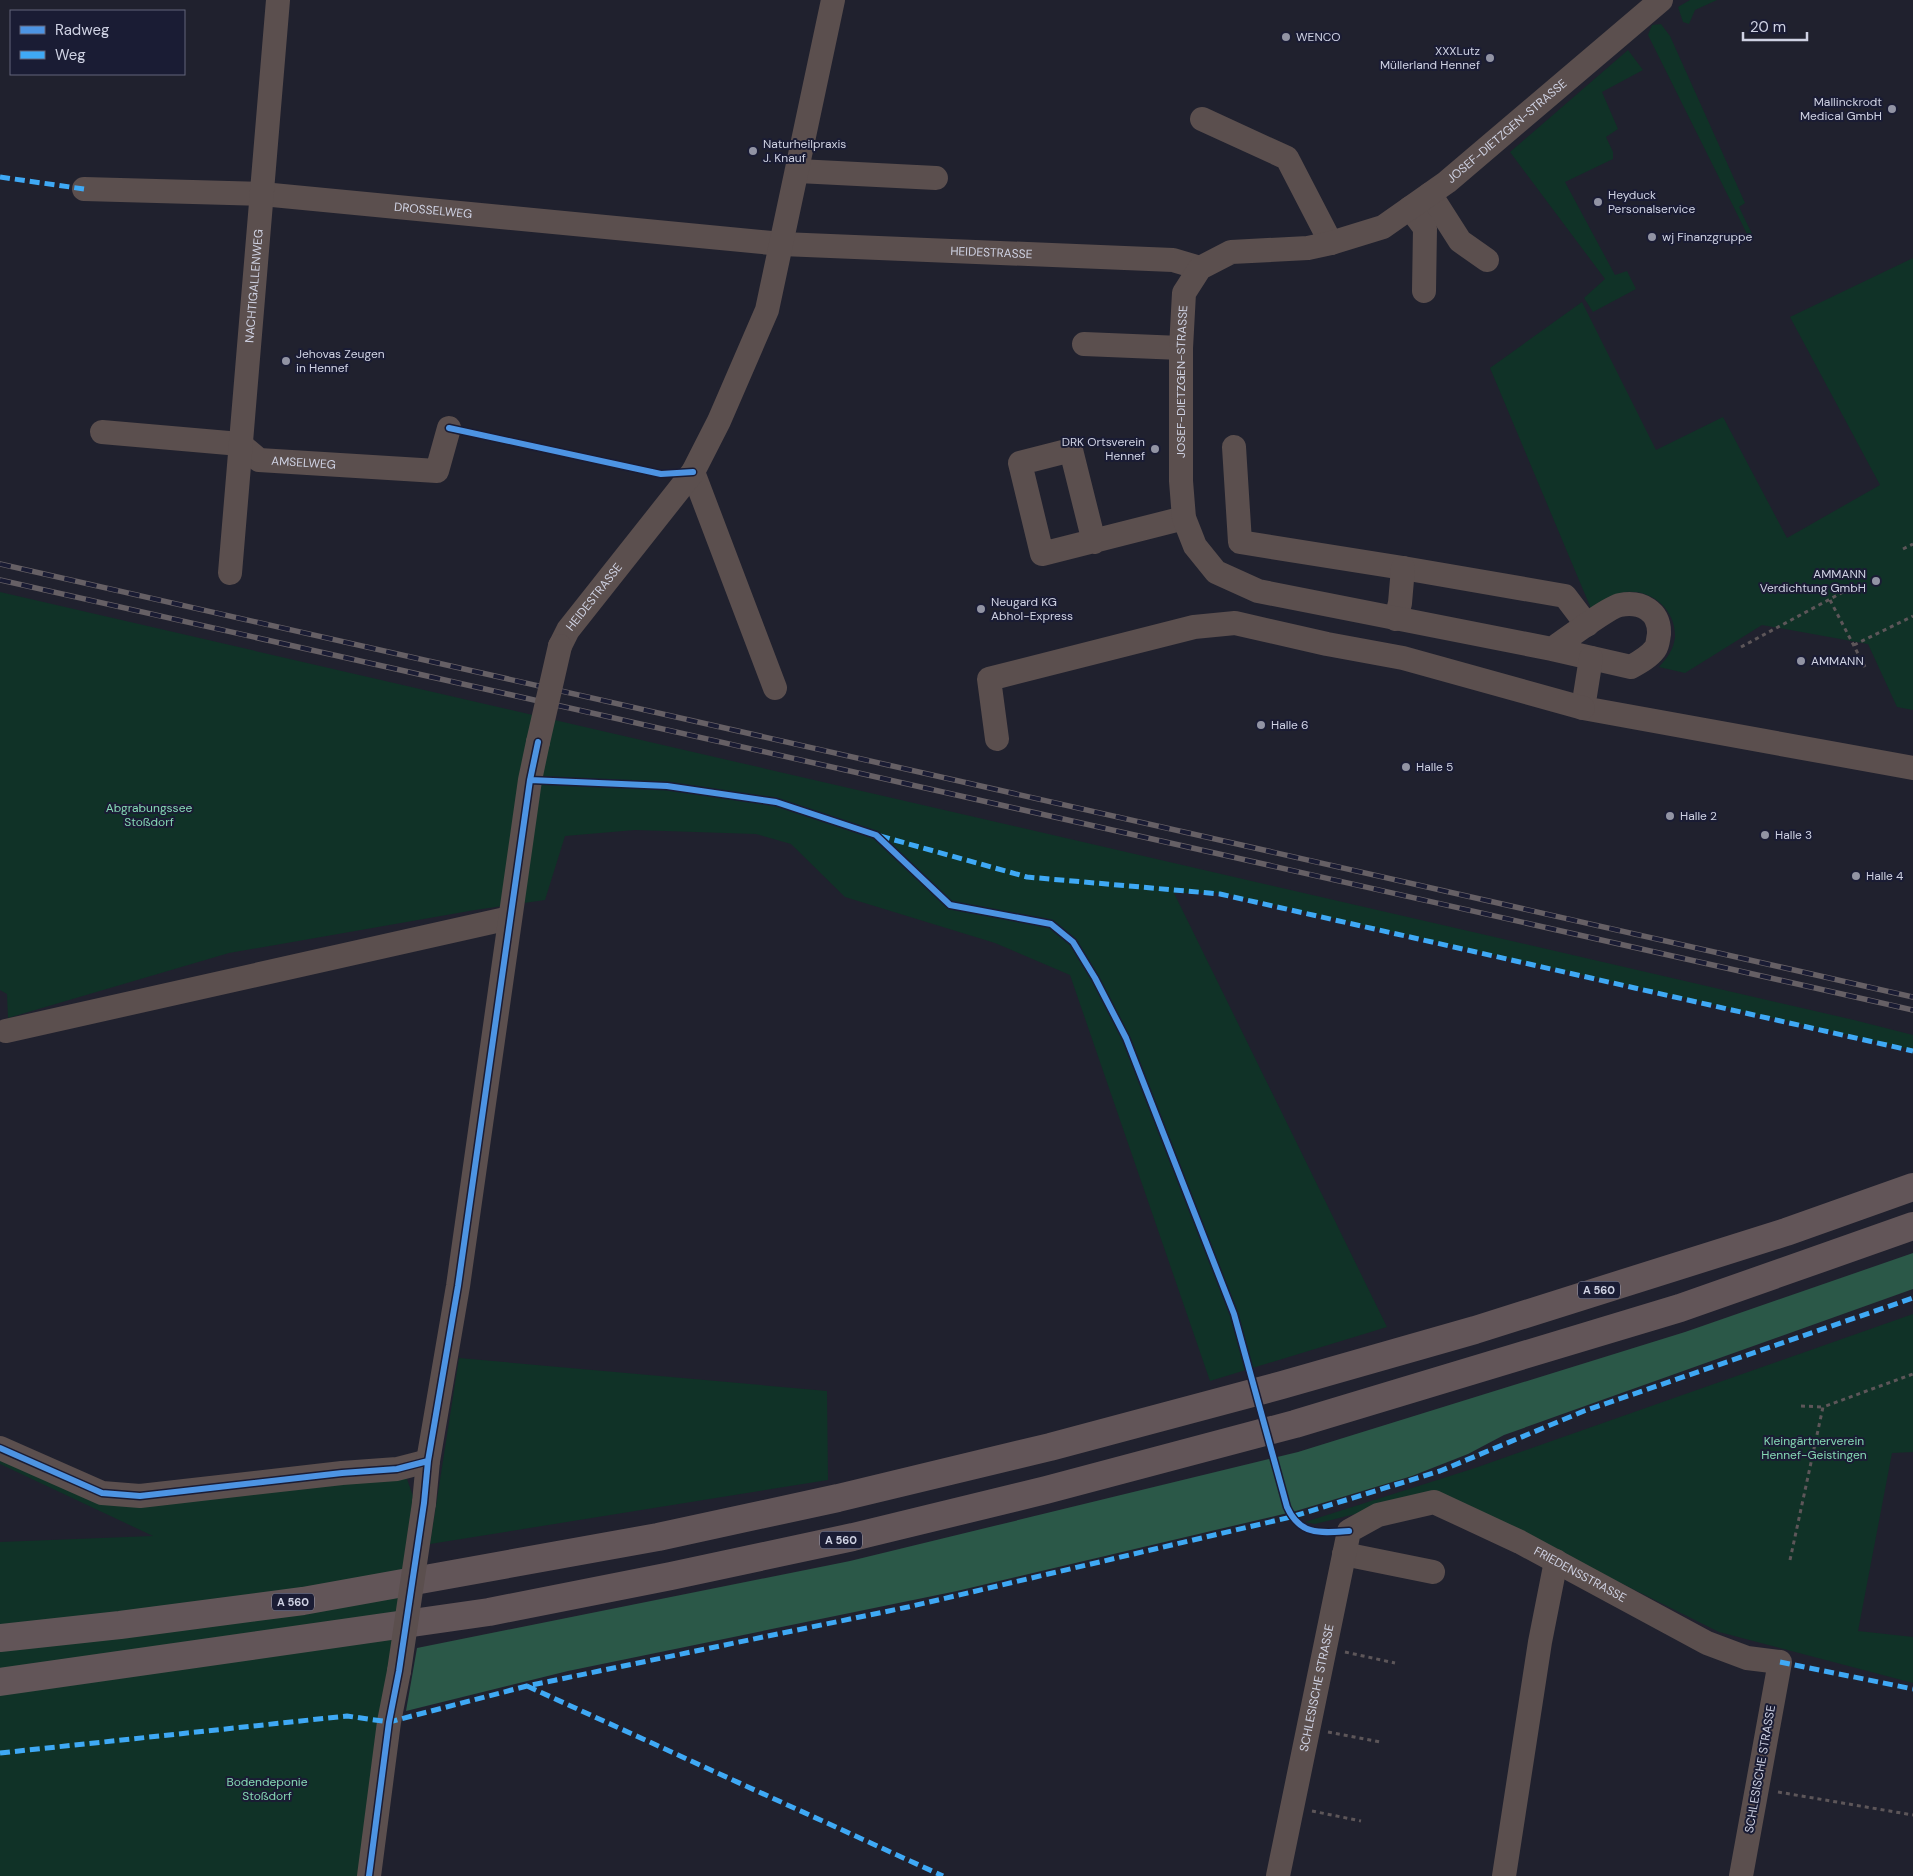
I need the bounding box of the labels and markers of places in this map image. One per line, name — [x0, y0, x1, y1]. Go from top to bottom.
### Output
place label: WENCO — [1296, 29, 1341, 45]
marker: WENCO — [1280, 31, 1292, 43]
place label: XXXLutz Müllerland Hennef — [1380, 43, 1480, 73]
marker: XXXLutz Müllerland Hennef — [1484, 52, 1496, 64]
place label: Mallinckrodt Medical GmbH — [1800, 94, 1882, 124]
marker: Mallinckrodt Medical GmbH — [1886, 103, 1898, 115]
place label: Naturheilpraxis J. Knauf — [763, 136, 846, 166]
marker: Naturheilpraxis J. Knauf — [747, 145, 759, 157]
place label: Heyduck Personalservice — [1608, 187, 1695, 217]
marker: Heyduck Personalservice — [1592, 196, 1604, 208]
place label: wj Finanzgruppe — [1662, 229, 1752, 245]
marker: wj Finanzgruppe — [1646, 231, 1658, 243]
place label: Jehovas Zeugen in Hennef — [296, 346, 385, 376]
marker: Jehovas Zeugen in Hennef — [280, 355, 292, 367]
place label: DRK Ortsverein Hennef — [1062, 434, 1145, 464]
marker: DRK Ortsverein Hennef — [1149, 443, 1161, 455]
place label: AMMANN Verdichtung GmbH — [1760, 566, 1866, 596]
marker: AMMANN Verdichtung GmbH — [1870, 575, 1882, 587]
place label: Neugard KG Abhol-Express — [991, 594, 1073, 624]
marker: Neugard KG Abhol-Express — [975, 603, 987, 615]
place label: AMMANN — [1811, 653, 1864, 669]
marker: AMMANN — [1795, 655, 1807, 667]
place label: Halle 6 — [1271, 717, 1309, 733]
marker: Halle 6 — [1255, 719, 1267, 731]
place label: Halle 5 — [1416, 759, 1453, 775]
marker: Halle 5 — [1400, 761, 1412, 773]
place label: Halle 2 — [1680, 808, 1717, 824]
marker: Halle 2 — [1664, 810, 1676, 822]
place label: Halle 3 — [1775, 827, 1812, 843]
marker: Halle 3 — [1759, 829, 1771, 841]
place label: Halle 4 — [1866, 868, 1903, 884]
marker: Halle 4 — [1850, 870, 1862, 882]

